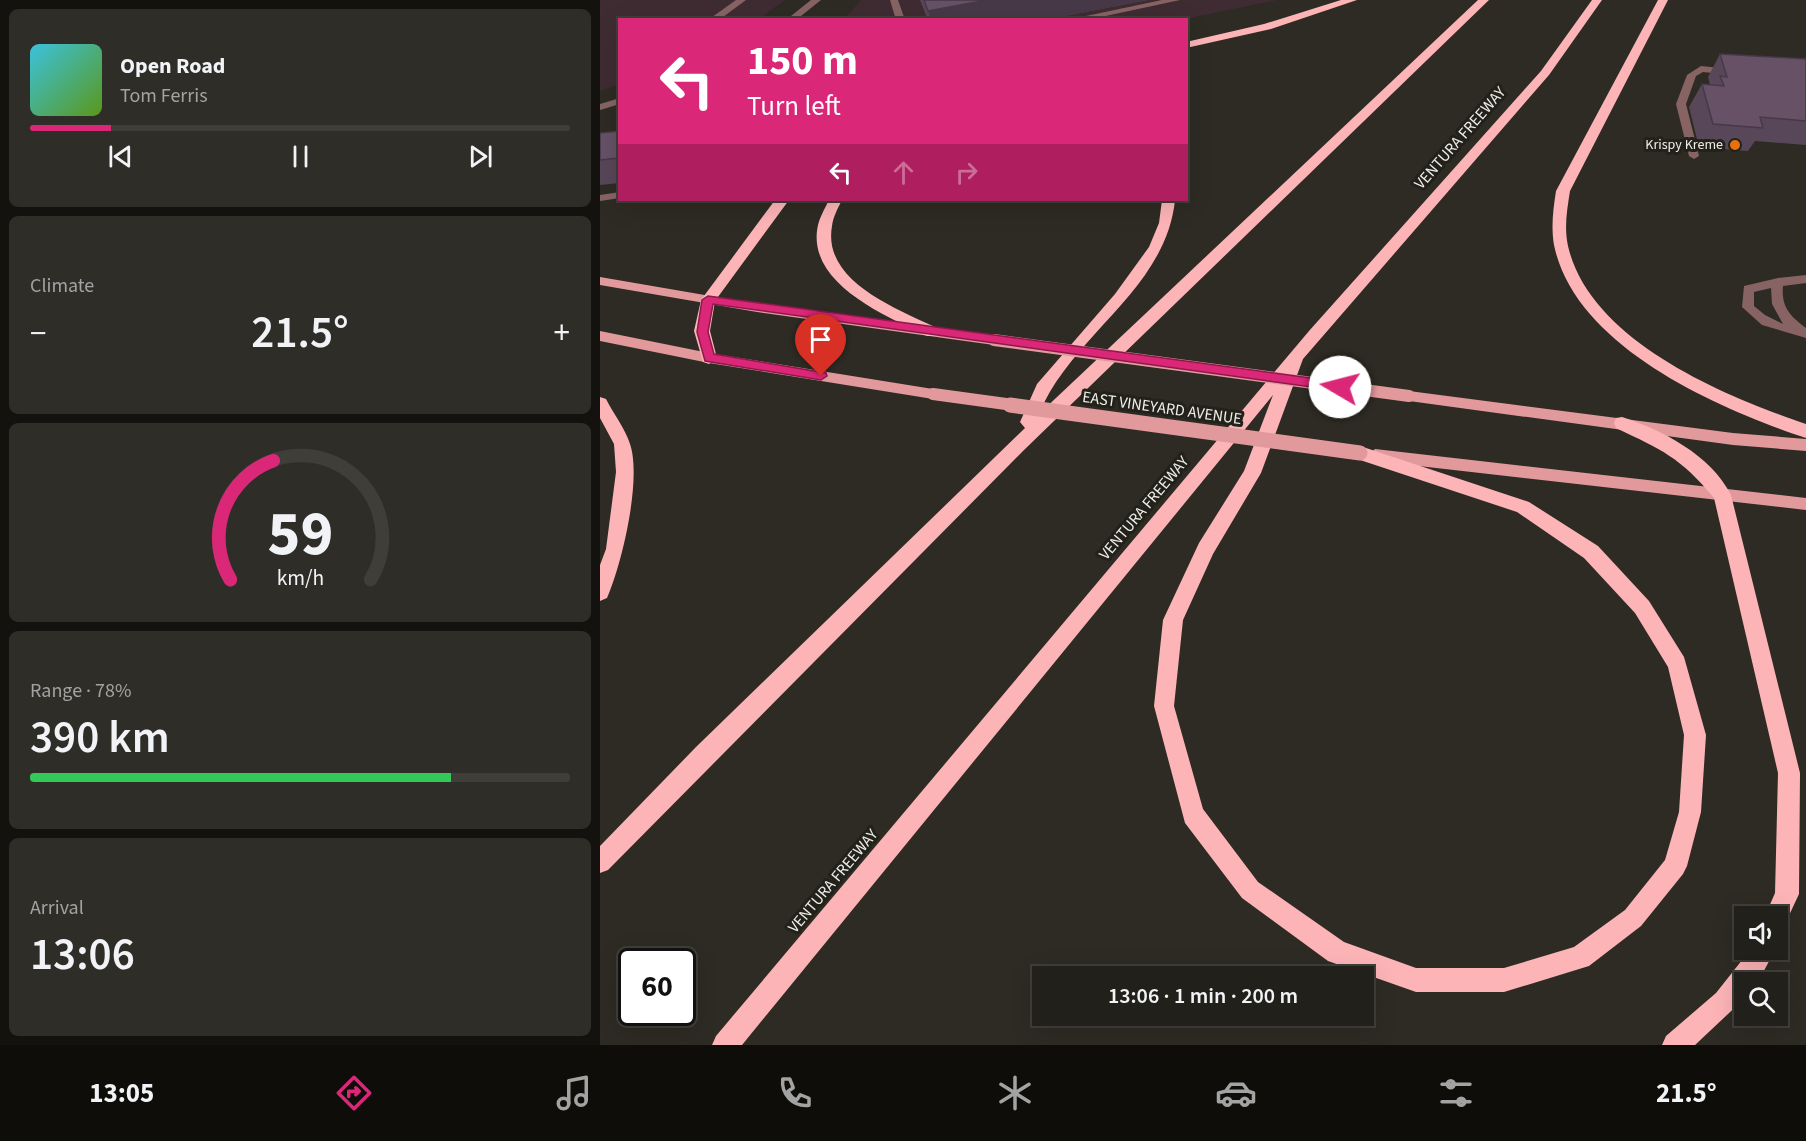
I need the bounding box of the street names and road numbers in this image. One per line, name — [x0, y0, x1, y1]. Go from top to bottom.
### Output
street label: VENTURA FREEWAY — [1409, 82, 1511, 194]
street label: EAST VINEYARD AVENUE — [1081, 386, 1243, 430]
street label: VENTURA FREEWAY — [1094, 451, 1194, 565]
street label: VENTURA FREEWAY — [783, 824, 883, 938]

